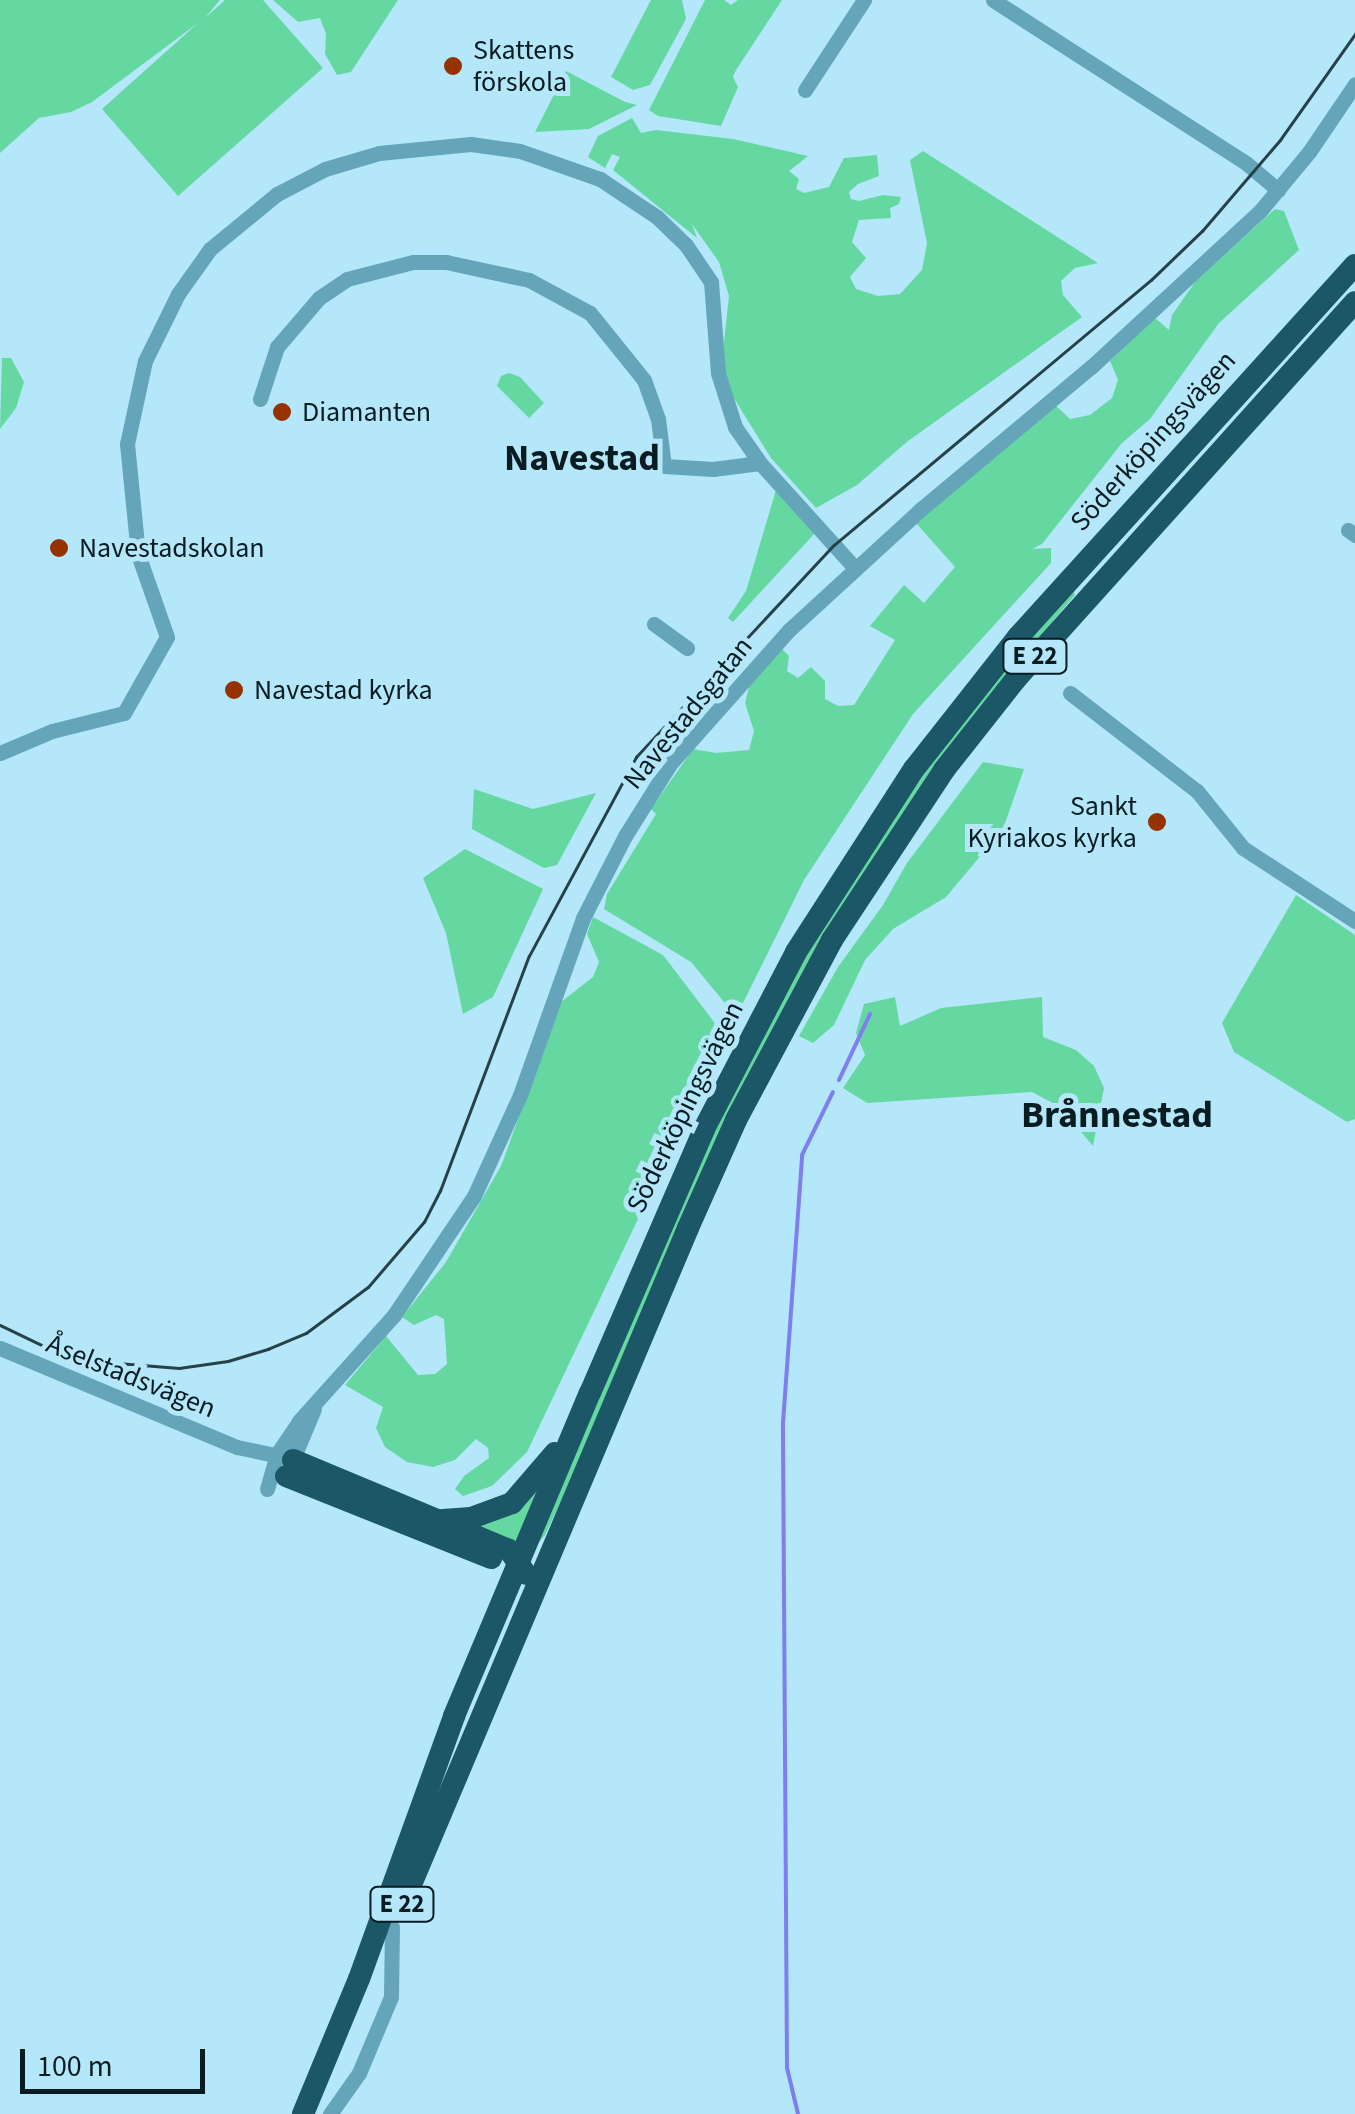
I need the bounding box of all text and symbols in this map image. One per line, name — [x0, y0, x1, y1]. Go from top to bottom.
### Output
place label: Skattens förskola — [473, 33, 574, 99]
marker: Skattens förskola — [442, 55, 464, 77]
street label: Söderköpingsvägen — [1063, 344, 1243, 538]
place label: Diamanten — [302, 395, 431, 429]
marker: Diamanten — [271, 401, 293, 423]
district label: Navestad — [504, 436, 660, 482]
place label: Navestadskolan — [79, 531, 265, 565]
marker: Navestadskolan — [48, 537, 70, 559]
street label: Navestadsgatan — [616, 630, 760, 796]
road number: E 22 — [1000, 636, 1070, 676]
place label: Navestad kyrka — [254, 673, 433, 707]
marker: Navestad kyrka — [223, 679, 245, 701]
place label: Sankt Kyriakos kyrka — [967, 789, 1137, 855]
marker: Sankt Kyriakos kyrka — [1146, 811, 1168, 833]
street label: Söderköpingsvägen — [619, 996, 751, 1218]
district label: Brånnestad — [1021, 1093, 1213, 1139]
street label: Åselstadsvägen — [41, 1327, 221, 1425]
road number: E 22 — [367, 1884, 437, 1924]
scale bar — [25, 2029, 210, 2091]
text: 100 m — [37, 2045, 113, 2088]

